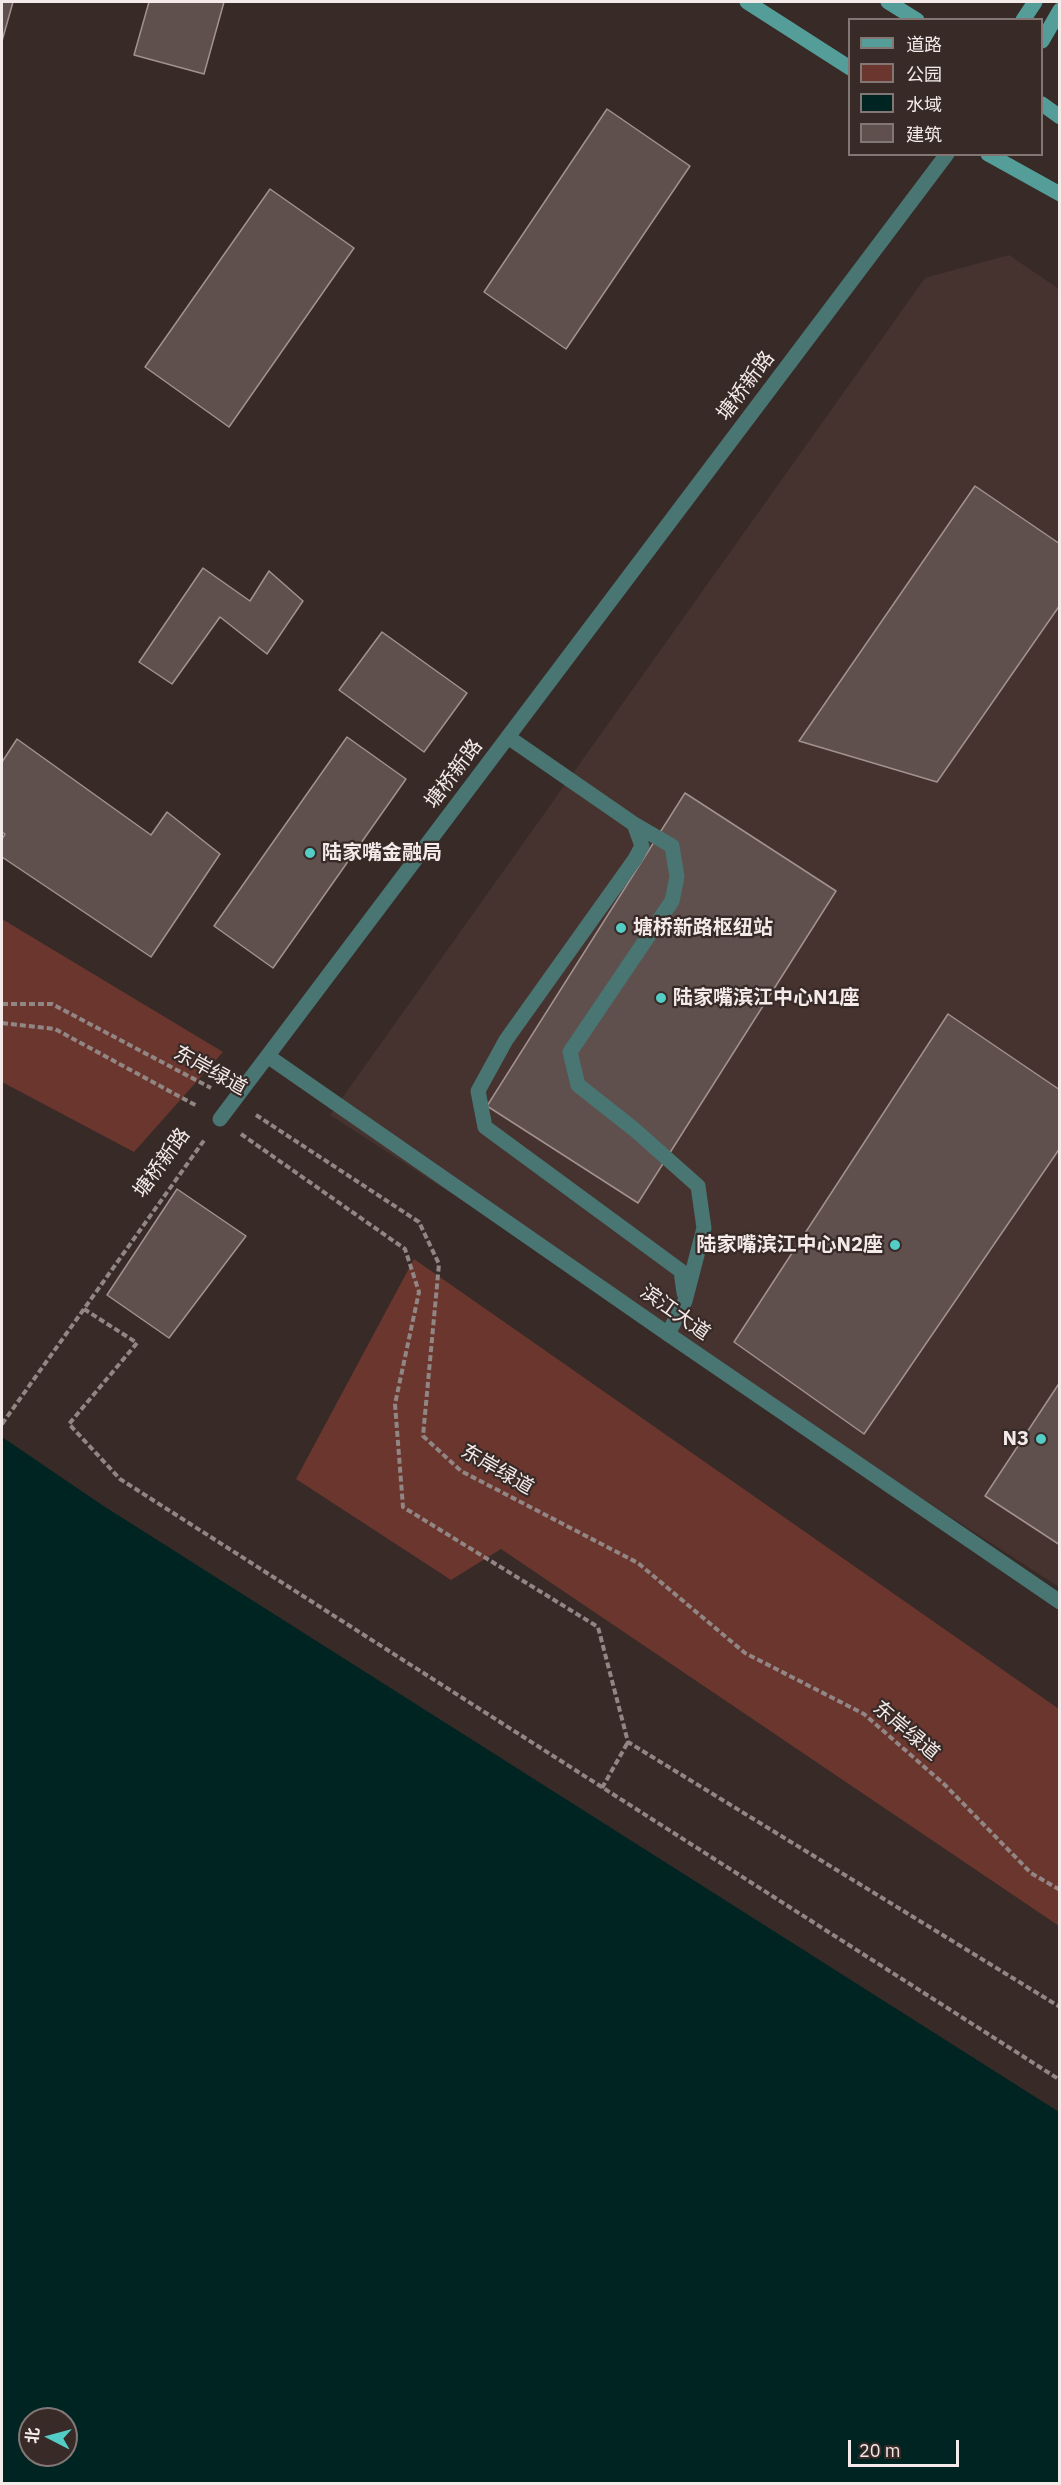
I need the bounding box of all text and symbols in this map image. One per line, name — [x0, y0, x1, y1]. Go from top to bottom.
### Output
legend — [848, 18, 1043, 156]
text: 道路 — [906, 33, 942, 56]
text: 公园 — [906, 63, 942, 86]
text: 水域 — [906, 93, 942, 116]
text: 建筑 — [906, 123, 942, 146]
street label: 塘桥新路 — [712, 347, 780, 425]
street label: 塘桥新路 — [420, 735, 488, 813]
place label: 陆家嘴金融局 — [322, 841, 442, 865]
marker: 陆家嘴金融局 — [303, 846, 317, 860]
place label: 塘桥新路枢纽站 — [633, 916, 773, 940]
marker: 塘桥新路枢纽站 — [614, 921, 628, 935]
place label: 陆家嘴滨江中心N1座 — [673, 986, 859, 1010]
marker: 陆家嘴滨江中心N1座 — [654, 991, 668, 1005]
street label: 东岸绿道 — [169, 1041, 251, 1101]
street label: 塘桥新路 — [129, 1124, 195, 1202]
place label: 陆家嘴滨江中心N2座 — [697, 1233, 883, 1257]
marker: 陆家嘴滨江中心N2座 — [888, 1238, 902, 1252]
street label: 滨江大道 — [635, 1280, 715, 1346]
place label: N3 — [1003, 1427, 1029, 1451]
marker: N3 — [1034, 1432, 1048, 1446]
street label: 东岸绿道 — [456, 1440, 538, 1500]
street label: 东岸绿道 — [868, 1696, 944, 1766]
north arrow — [18, 2407, 78, 2467]
text: 北 — [21, 2426, 43, 2444]
scale bar — [851, 2428, 962, 2466]
text: 20 m — [859, 2439, 901, 2462]

